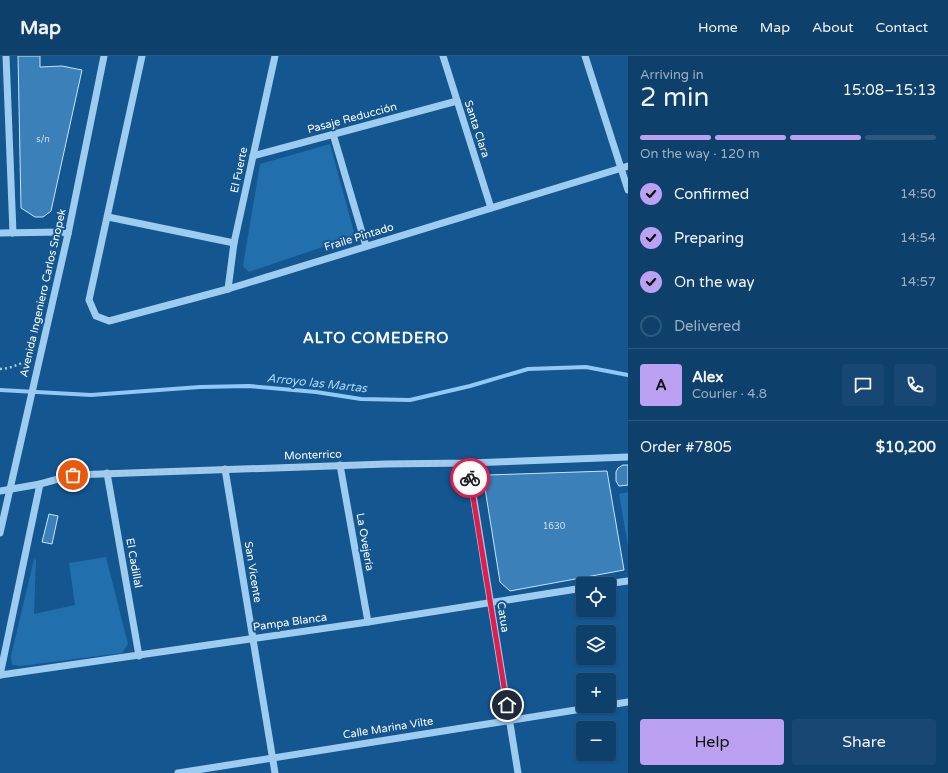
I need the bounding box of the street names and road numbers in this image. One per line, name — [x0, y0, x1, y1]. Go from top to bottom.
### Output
street label: Santa Clara — [462, 99, 492, 159]
street label: Pasaje Reducción — [306, 100, 398, 136]
street label: El Fuerte — [228, 146, 250, 194]
street label: Avenida Ingeniero Carlos Snopek — [17, 208, 69, 378]
street label: Fraile Pintado — [323, 220, 396, 254]
street label: Monterrico — [284, 447, 342, 463]
street label: La Ovejería — [354, 512, 376, 572]
street label: El Cadillal — [123, 537, 145, 589]
street label: San Vicente — [242, 540, 264, 604]
street label: Catua — [494, 601, 512, 633]
street label: Pampa Blanca — [252, 610, 328, 634]
street label: Calle Marina Vilte — [342, 714, 434, 742]

